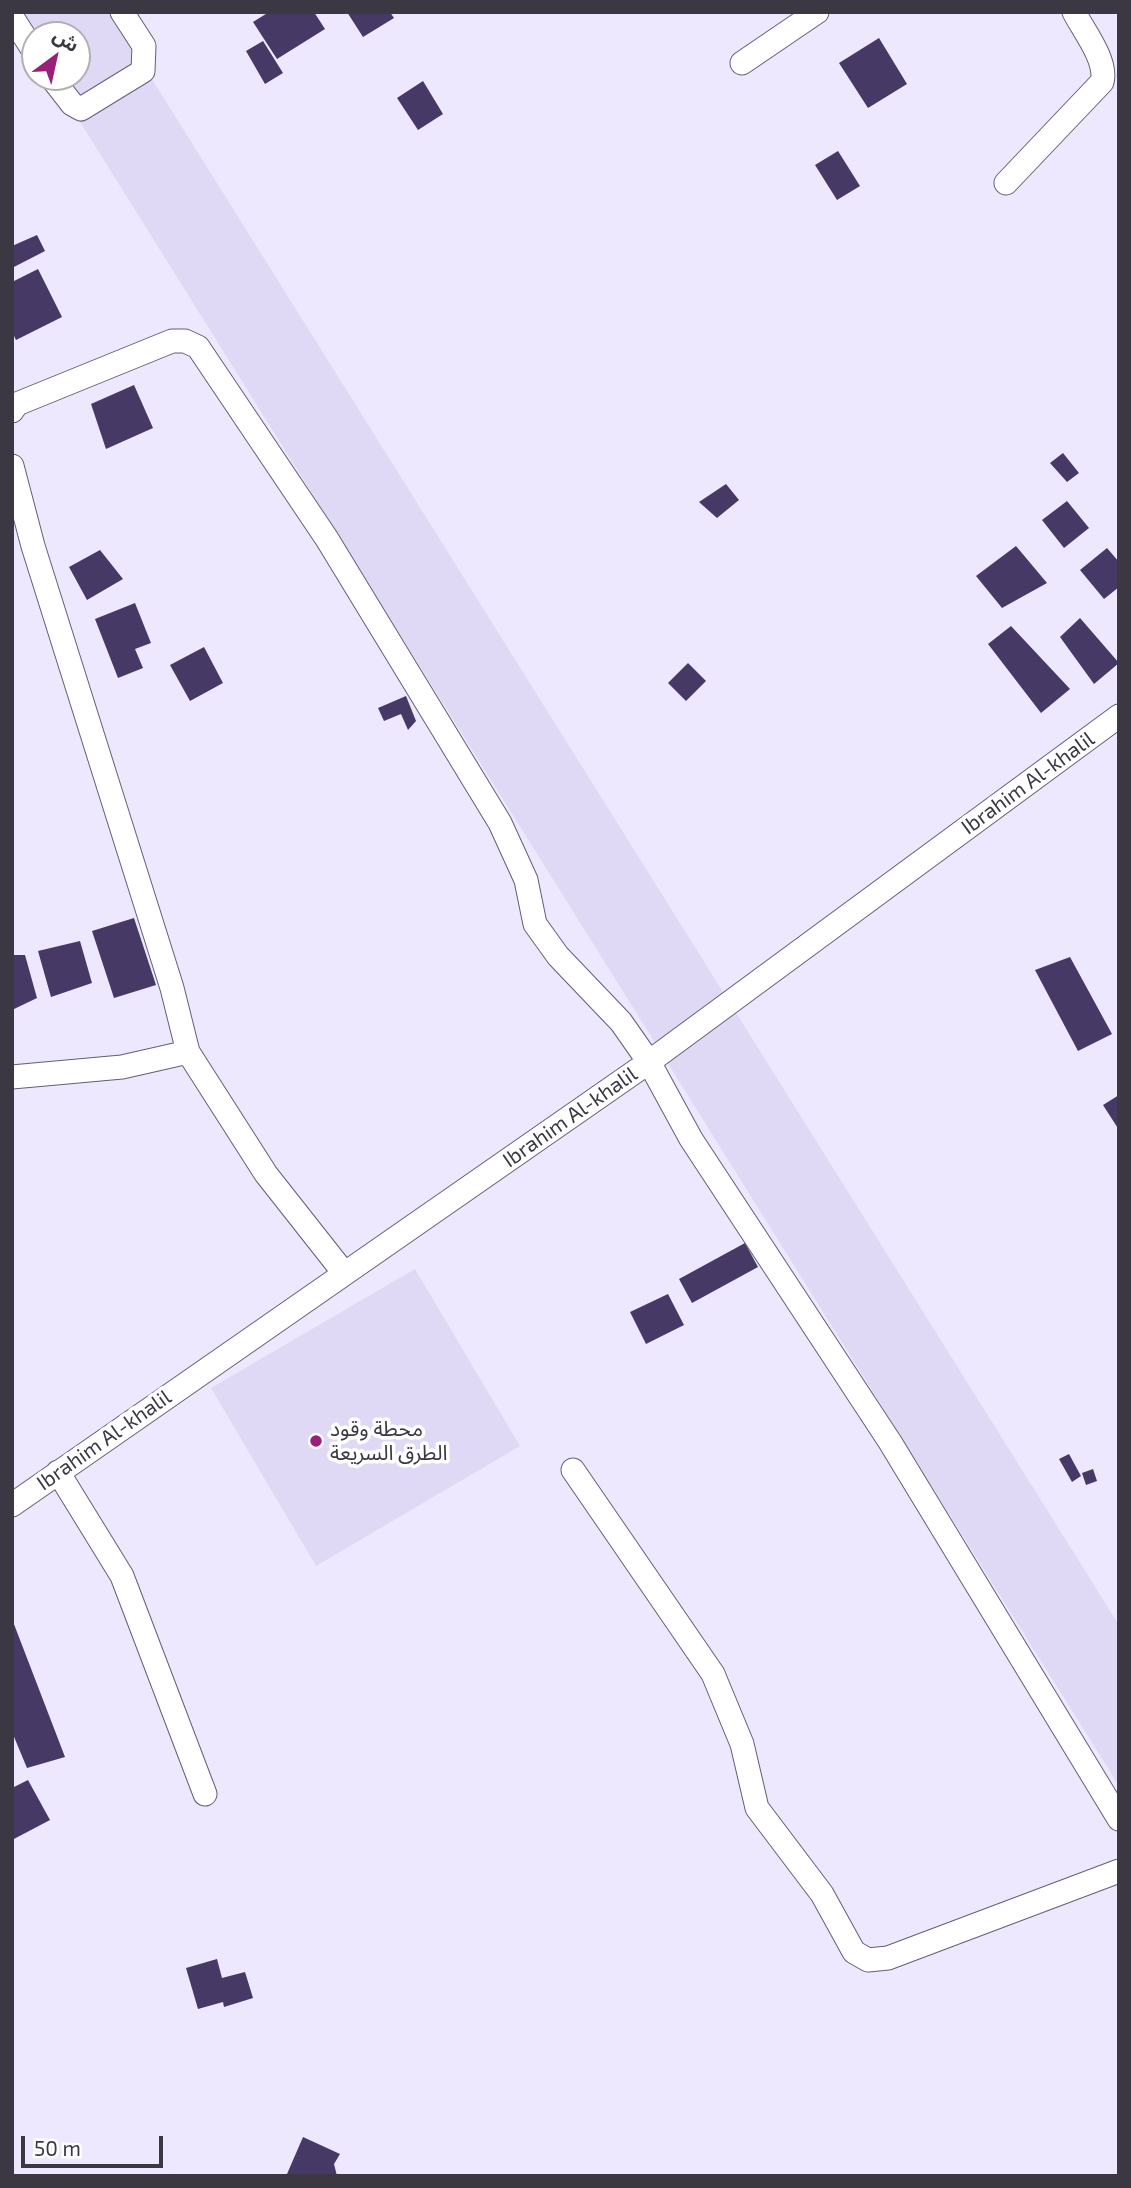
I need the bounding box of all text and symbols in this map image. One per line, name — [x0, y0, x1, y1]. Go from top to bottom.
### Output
north arrow — [21, 21, 91, 91]
text: ش — [49, 23, 84, 56]
street label: Ibrahim Al-khalil — [957, 726, 1099, 840]
street label: Ibrahim Al-khalil — [498, 1061, 642, 1173]
street label: Ibrahim Al-khalil — [32, 1384, 176, 1496]
place label: محطة وقود الطرق السريعة — [330, 1416, 447, 1466]
marker: محطة وقود الطرق السريعة — [308, 1433, 324, 1449]
scale bar — [24, 2122, 166, 2166]
text: 50 m — [34, 2135, 81, 2160]

